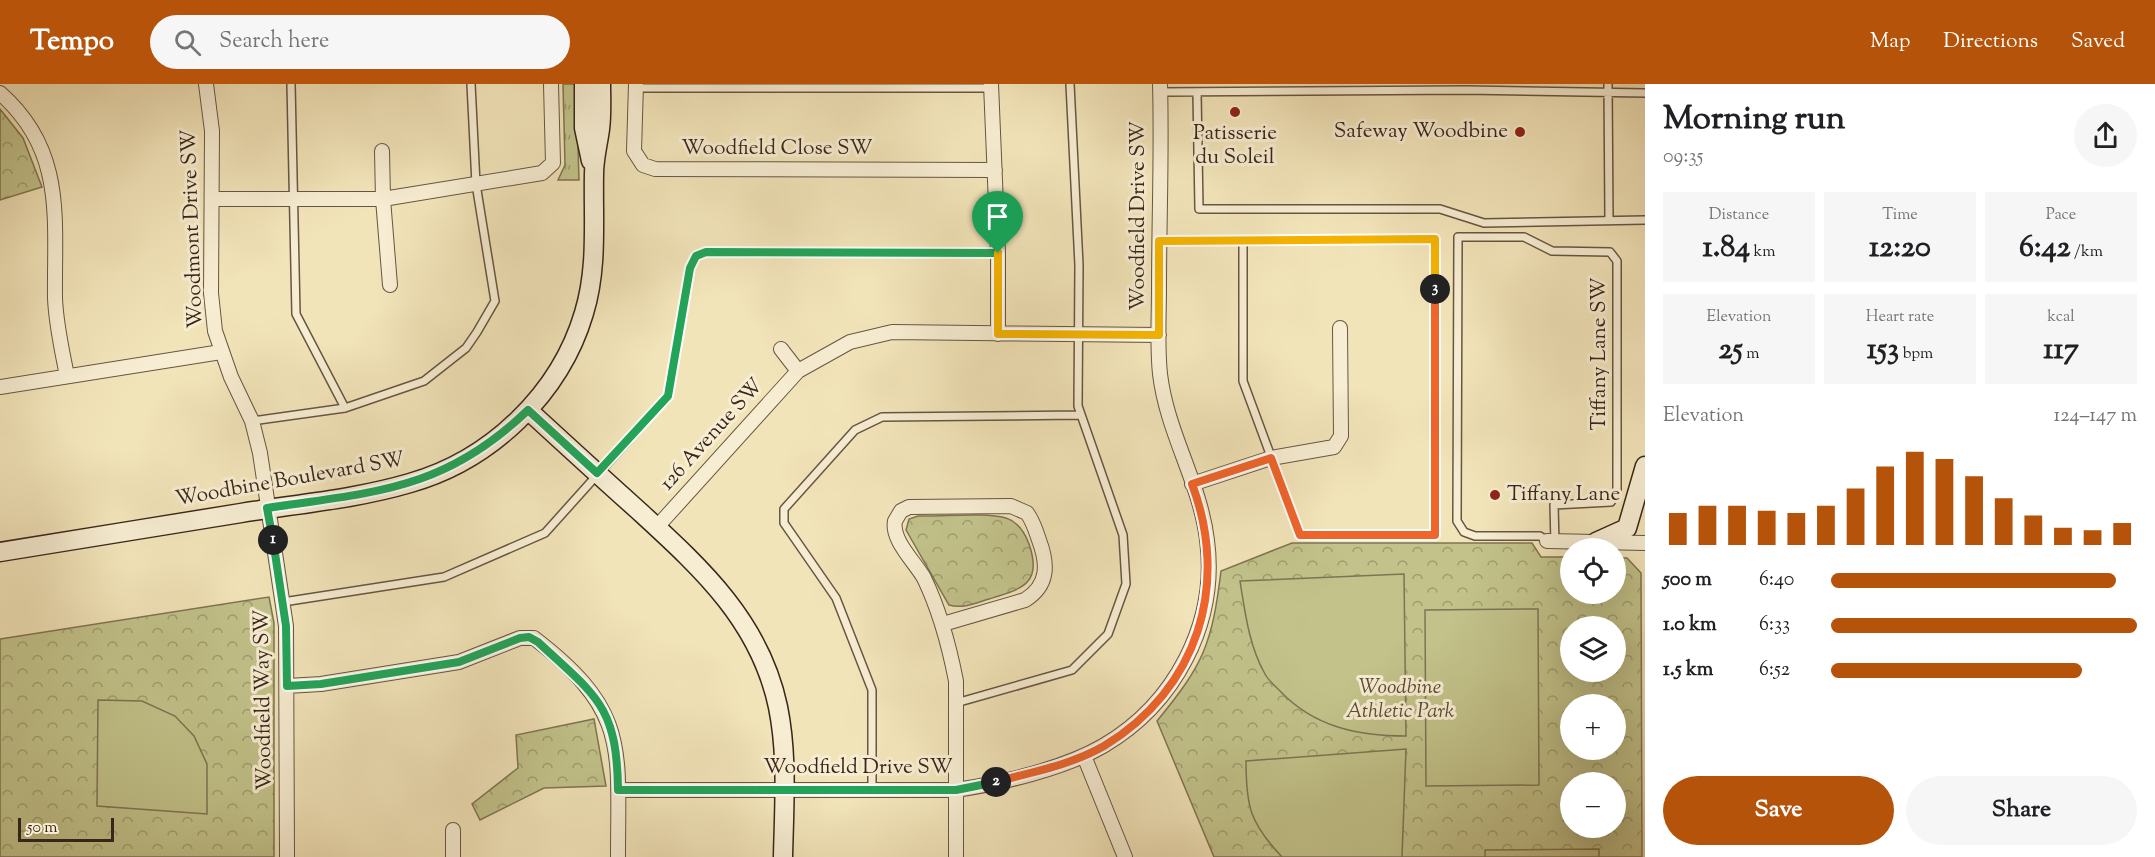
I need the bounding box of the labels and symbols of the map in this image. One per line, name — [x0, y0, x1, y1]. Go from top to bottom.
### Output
marker: Patisserie du Soleil — [1228, 105, 1242, 119]
place label: Safeway Woodbine — [1334, 117, 1508, 147]
place label: Patisserie du Soleil — [1193, 119, 1277, 173]
street label: Woodfield Drive SW — [1124, 121, 1154, 311]
marker: Safeway Woodbine — [1513, 125, 1527, 139]
street label: Woodmont Drive SW — [175, 129, 211, 329]
street label: Woodfield Close SW — [681, 134, 873, 164]
pin — [972, 191, 1023, 253]
pin: 3 — [1420, 274, 1450, 304]
street label: Tiffany Lane SW — [1585, 277, 1615, 431]
street label: 126 Avenue SW — [653, 372, 771, 498]
street label: Woodbine Boulevard SW — [173, 445, 407, 515]
place label: Tiffany Lane — [1507, 480, 1620, 510]
marker: Tiffany Lane — [1488, 488, 1502, 502]
pin: 1 — [258, 525, 288, 555]
street label: Woodfield Way SW — [247, 609, 281, 791]
park label: Woodbine Athletic Park — [1346, 673, 1455, 727]
street label: Woodfield Drive SW — [763, 753, 953, 783]
pin: 2 — [981, 767, 1011, 797]
scale bar — [18, 815, 114, 842]

